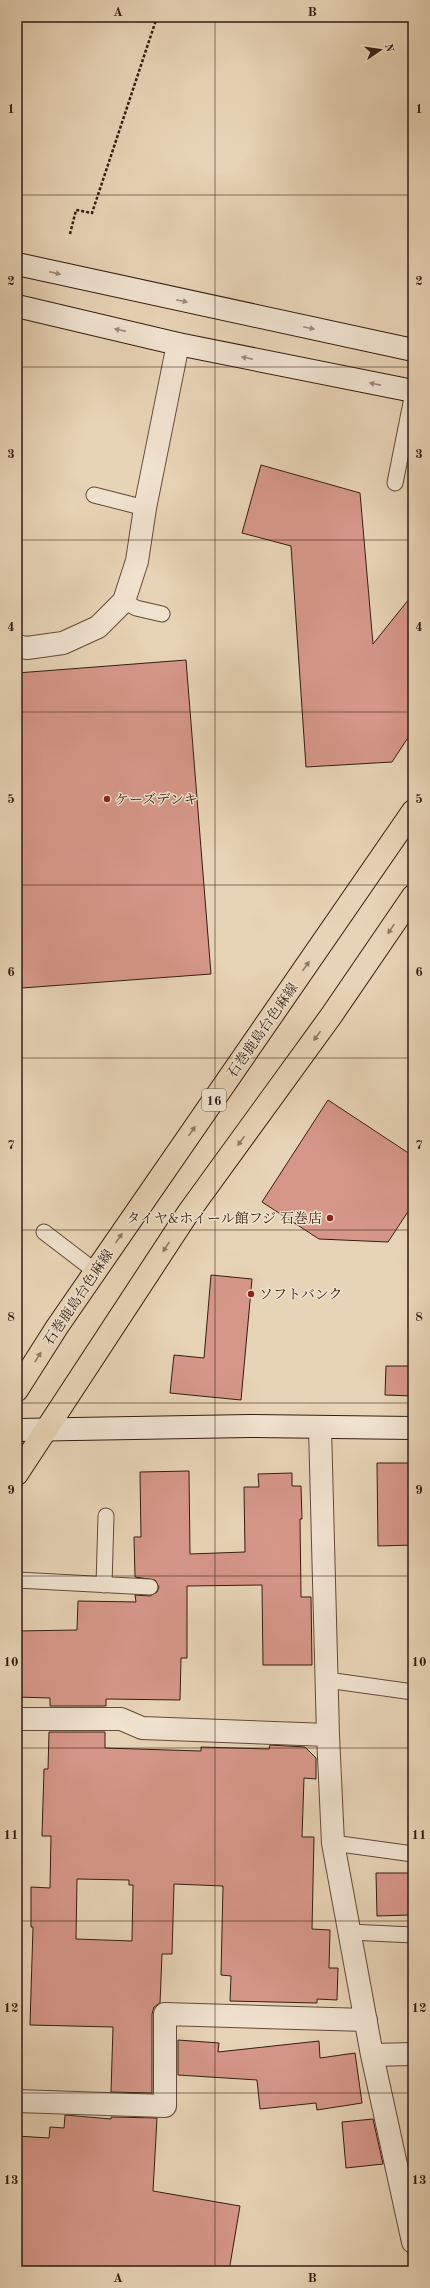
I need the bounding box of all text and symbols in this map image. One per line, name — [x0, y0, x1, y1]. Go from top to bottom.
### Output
text: A — [113, 6, 123, 19]
text: B — [307, 6, 317, 19]
north arrow — [360, 30, 400, 70]
text: N — [382, 43, 395, 54]
text: 1 — [7, 103, 15, 116]
text: 1 — [415, 103, 423, 116]
one-way arrow — [49, 270, 61, 276]
text: 2 — [7, 275, 15, 288]
text: 2 — [415, 275, 423, 288]
one-way arrow — [176, 298, 188, 304]
one-way arrow — [303, 326, 315, 332]
one-way arrow — [114, 327, 127, 333]
one-way arrow — [241, 354, 254, 360]
one-way arrow — [369, 380, 381, 386]
text: 3 — [7, 448, 15, 461]
text: 3 — [415, 448, 423, 461]
text: 4 — [7, 621, 15, 634]
text: 4 — [415, 621, 423, 634]
place label: ケーズデンキ — [115, 792, 198, 807]
text: 5 — [7, 793, 15, 806]
text: 5 — [415, 793, 423, 806]
marker: ケーズデンキ — [102, 794, 112, 804]
one-way arrow — [387, 924, 395, 934]
one-way arrow — [302, 961, 310, 971]
text: 6 — [7, 966, 15, 979]
text: 6 — [415, 966, 423, 979]
street label: 石巻鹿島台色麻線 — [223, 980, 301, 1080]
one-way arrow — [313, 1030, 321, 1041]
road number: 16 — [202, 1089, 226, 1111]
one-way arrow — [188, 1125, 196, 1136]
one-way arrow — [237, 1135, 245, 1146]
text: 7 — [7, 1139, 15, 1152]
text: 7 — [415, 1139, 423, 1152]
place label: タイヤ&ホイール館フジ 石巻店 — [126, 1211, 322, 1226]
marker: タイヤ&ホイール館フジ 石巻店 — [325, 1213, 335, 1223]
one-way arrow — [115, 1232, 123, 1243]
one-way arrow — [162, 1241, 169, 1253]
street label: 石巻鹿島台色麻線 — [40, 1246, 116, 1348]
place label: ソフトバンク — [259, 1287, 342, 1302]
marker: ソフトバンク — [246, 1289, 256, 1299]
text: 8 — [7, 1311, 15, 1324]
text: 8 — [415, 1311, 423, 1324]
one-way arrow — [34, 1352, 42, 1362]
text: 9 — [7, 1484, 15, 1497]
text: 9 — [415, 1484, 423, 1497]
text: 10 — [3, 1656, 19, 1669]
text: 10 — [411, 1656, 427, 1669]
text: 11 — [3, 1829, 19, 1842]
text: 11 — [411, 1829, 427, 1842]
text: 12 — [3, 2002, 19, 2015]
text: 12 — [411, 2002, 427, 2015]
text: 13 — [3, 2174, 19, 2187]
text: 13 — [411, 2174, 427, 2187]
text: A — [113, 2272, 123, 2285]
text: B — [307, 2272, 317, 2285]

